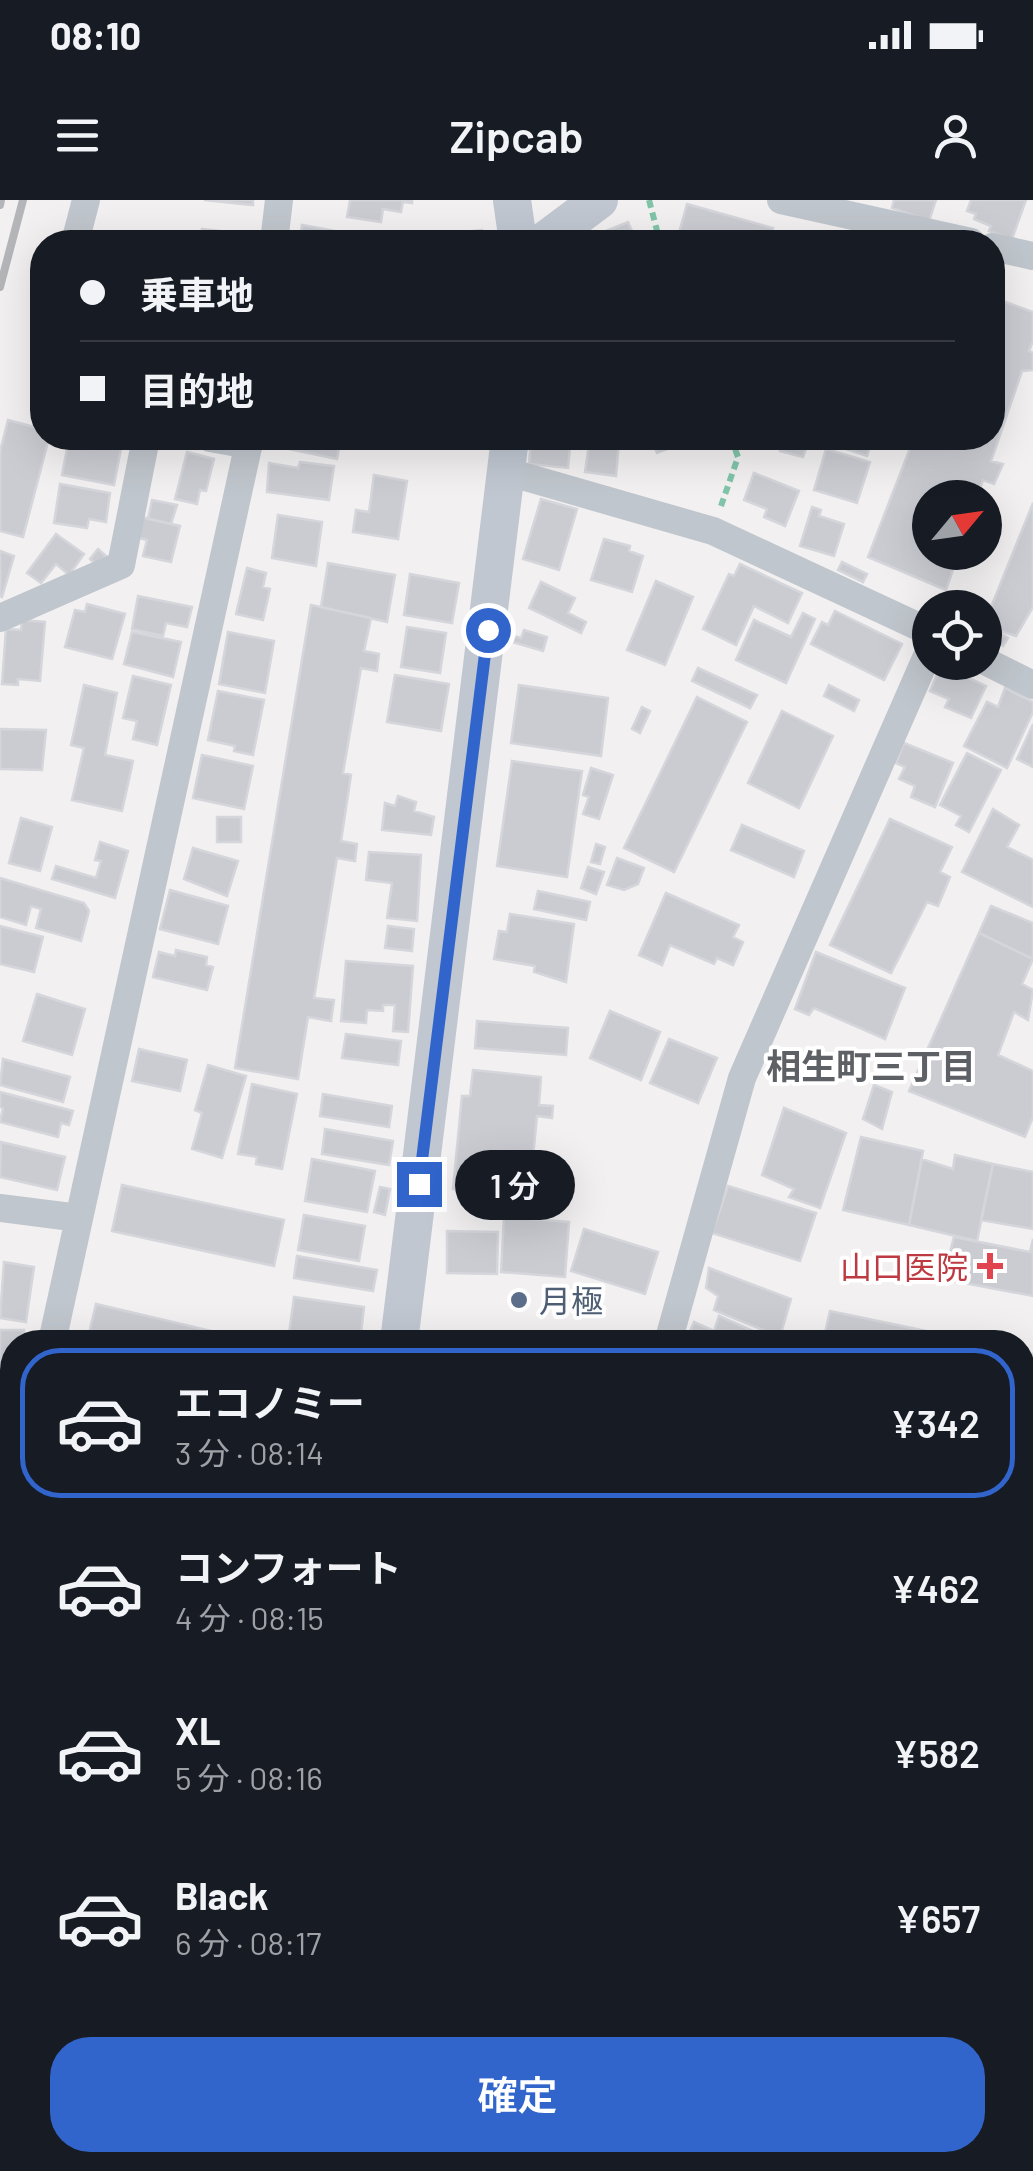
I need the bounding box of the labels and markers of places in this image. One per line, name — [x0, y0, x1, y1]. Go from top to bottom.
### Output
place label: 山口医院 — [840, 1247, 968, 1285]
marker: 山口医院 — [977, 1253, 1003, 1279]
place label: 月極 — [539, 1281, 603, 1319]
marker: 月極 — [508, 1289, 530, 1311]

